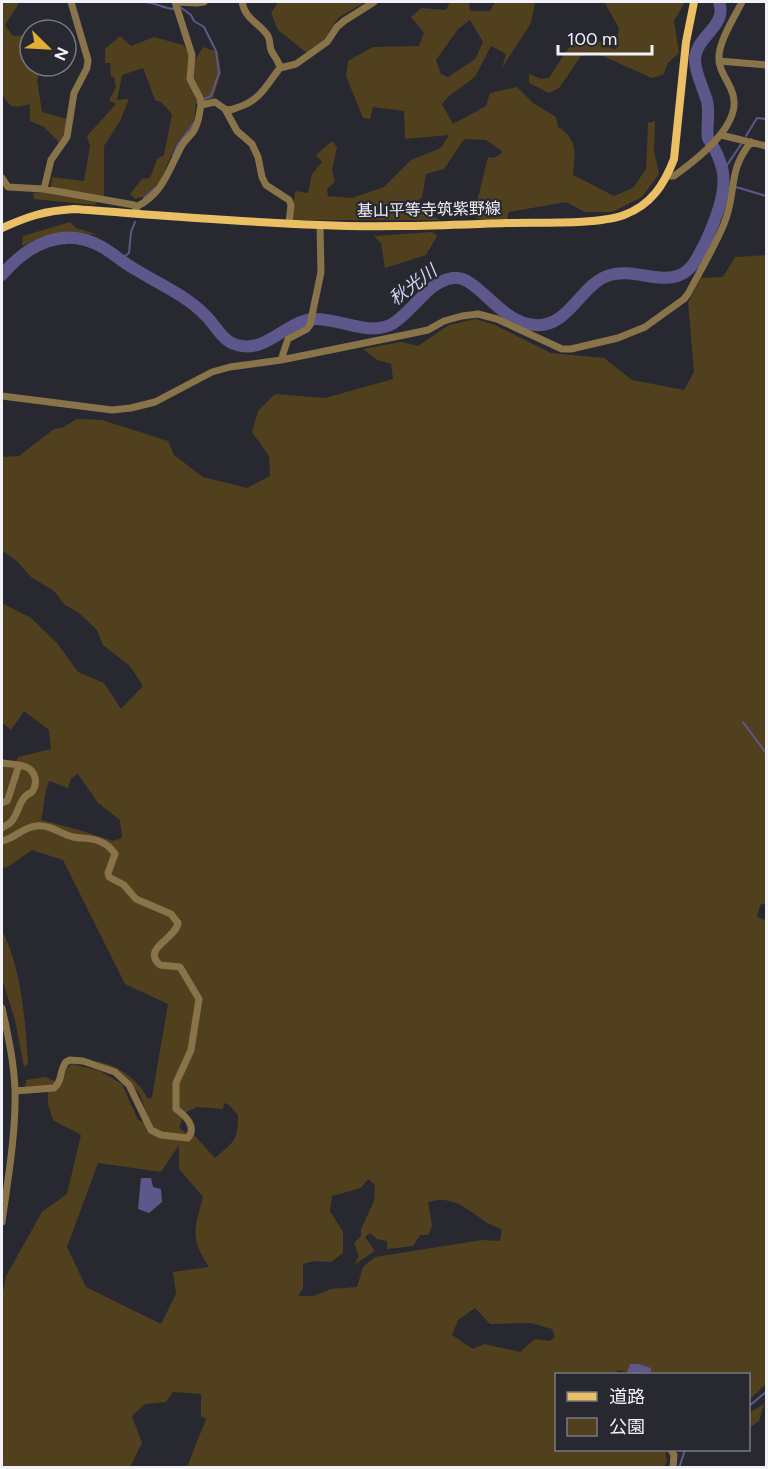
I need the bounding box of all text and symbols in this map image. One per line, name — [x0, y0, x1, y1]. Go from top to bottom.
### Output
north arrow — [18, 18, 78, 78]
scale bar — [558, 18, 652, 56]
text: 100 m — [567, 28, 617, 50]
text: N — [50, 44, 72, 63]
street label: 基山平等寺筑紫野線 — [357, 199, 501, 220]
water label: 秋光川 — [385, 259, 443, 310]
legend — [555, 1373, 750, 1451]
text: 道路 — [609, 1386, 645, 1408]
text: 公園 — [609, 1416, 645, 1438]

